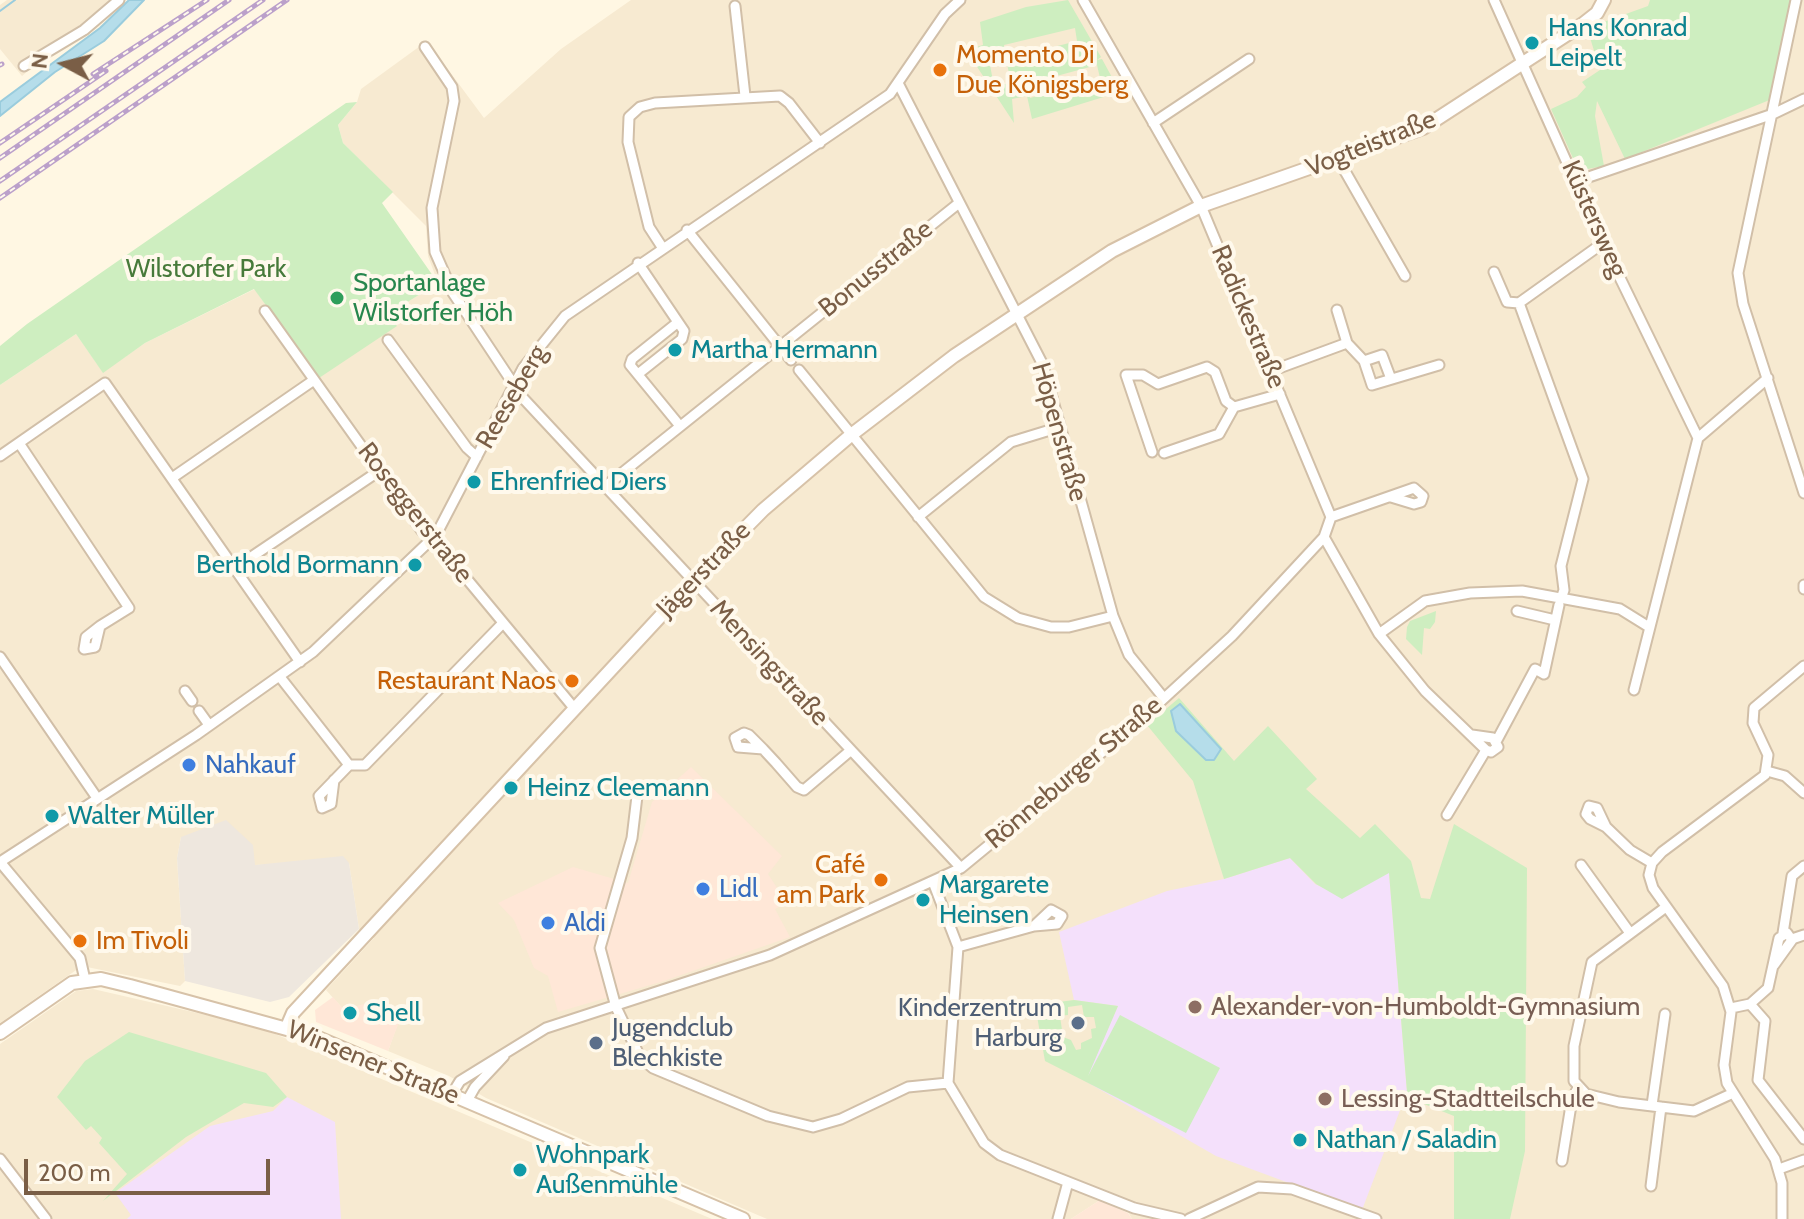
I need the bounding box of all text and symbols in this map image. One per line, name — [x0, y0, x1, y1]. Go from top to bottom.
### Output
place label: Hans Konrad Leipelt — [1548, 12, 1687, 74]
north arrow — [24, 24, 104, 104]
marker: Hans Konrad Leipelt — [1523, 34, 1541, 52]
place label: Momento Di Due Königsberg — [956, 39, 1128, 100]
text: N — [25, 52, 54, 70]
marker: Momento Di Due Königsberg — [931, 61, 949, 79]
street label: Vogteistraße — [1302, 104, 1440, 184]
street label: Küstersweg — [1554, 156, 1634, 282]
street label: Bonusstraße — [813, 214, 939, 324]
street label: Radickestraße — [1204, 241, 1292, 393]
park label: Wilstorfer Park — [126, 253, 286, 285]
place label: Sportanlage Wilstorfer Höh — [353, 267, 513, 328]
marker: Sportanlage Wilstorfer Höh — [328, 289, 346, 307]
place label: Martha Hermann — [691, 334, 878, 366]
street label: Reeseberg — [470, 340, 554, 454]
marker: Martha Hermann — [666, 341, 684, 359]
street label: Höpenstraße — [1024, 359, 1094, 505]
street label: Roseggerstraße — [351, 437, 479, 589]
place label: Ehrenfried Diers — [490, 466, 667, 498]
marker: Ehrenfried Diers — [465, 473, 483, 491]
street label: Jägerstraße — [651, 515, 757, 625]
place label: Berthold Bormann — [196, 549, 399, 581]
marker: Berthold Bormann — [406, 556, 424, 574]
street label: Mensingstraße — [703, 594, 835, 732]
place label: Restaurant Naos — [377, 665, 556, 697]
marker: Restaurant Naos — [563, 672, 581, 690]
street label: Rönneburger Straße — [979, 690, 1169, 856]
place label: Nahkauf — [205, 749, 296, 781]
marker: Nahkauf — [180, 756, 198, 774]
place label: Heinz Cleemann — [527, 772, 709, 804]
marker: Heinz Cleemann — [502, 779, 520, 797]
place label: Walter Müller — [68, 800, 214, 832]
marker: Walter Müller — [43, 807, 61, 825]
place label: Café am Park — [777, 849, 865, 910]
place label: Margarete Heinsen — [939, 869, 1049, 930]
marker: Café am Park — [872, 871, 890, 889]
place label: Lidl — [719, 873, 758, 905]
marker: Lidl — [694, 880, 712, 898]
marker: Margarete Heinsen — [914, 891, 932, 909]
place label: Aldi — [564, 907, 606, 939]
marker: Aldi — [539, 914, 557, 932]
place label: Im Tivoli — [96, 925, 189, 957]
marker: Im Tivoli — [71, 932, 89, 950]
place label: Alexander-von-Humboldt-Gymnasium — [1211, 991, 1640, 1023]
place label: Kinderzentrum Harburg — [898, 992, 1062, 1054]
place label: Shell — [366, 997, 421, 1029]
marker: Alexander-von-Humboldt-Gymnasium — [1186, 998, 1204, 1016]
marker: Shell — [341, 1004, 359, 1022]
place label: Jugendclub Blechkiste — [612, 1012, 733, 1074]
street label: Winsener Straße — [282, 1014, 464, 1112]
marker: Kinderzentrum Harburg — [1069, 1014, 1087, 1032]
marker: Jugendclub Blechkiste — [587, 1034, 605, 1052]
place label: Lessing-Stadtteilschule — [1341, 1083, 1595, 1115]
marker: Lessing-Stadtteilschule — [1316, 1090, 1334, 1108]
place label: Nathan / Saladin — [1316, 1124, 1497, 1156]
marker: Nathan / Saladin — [1291, 1131, 1309, 1149]
place label: Wohnpark Außenmühle — [536, 1139, 678, 1200]
scale bar — [28, 1143, 274, 1193]
text: 200 m — [38, 1158, 111, 1187]
marker: Wohnpark Außenmühle — [511, 1161, 529, 1179]

